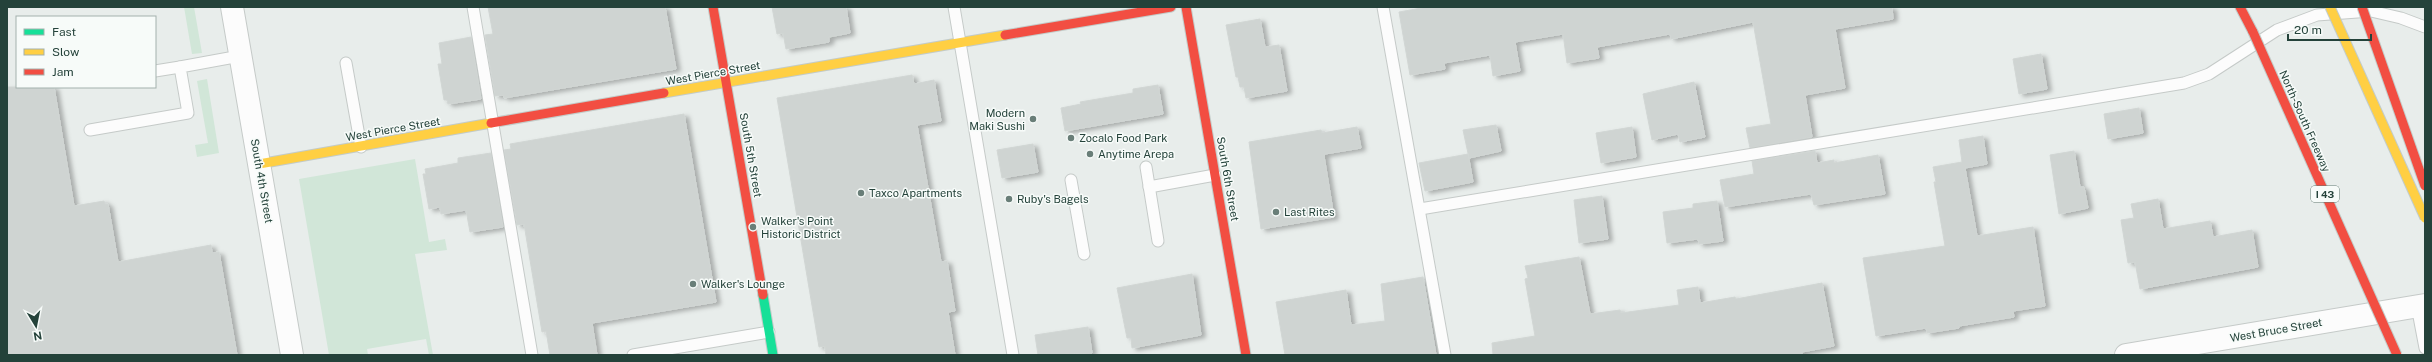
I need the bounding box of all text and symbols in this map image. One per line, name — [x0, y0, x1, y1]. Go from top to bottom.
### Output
legend — [16, 16, 156, 88]
scale bar — [2288, 16, 2371, 42]
text: 20 m — [2294, 23, 2322, 37]
text: Fast — [52, 25, 77, 39]
text: Slow — [52, 45, 80, 59]
street label: West Pierce Street — [665, 59, 761, 87]
text: Jam — [52, 65, 74, 79]
street label: North-South Freeway — [2277, 68, 2333, 174]
place label: Modern Maki Sushi — [969, 107, 1025, 132]
street label: South 5th Street — [738, 112, 764, 198]
marker: Modern Maki Sushi — [1028, 114, 1038, 124]
street label: West Pierce Street — [345, 115, 441, 143]
place label: Zocalo Food Park — [1079, 132, 1167, 144]
marker: Zocalo Food Park — [1066, 133, 1076, 143]
street label: South 6th Street — [1215, 136, 1241, 222]
street label: South 4th Street — [249, 138, 275, 224]
place label: Anytime Arepa — [1098, 148, 1174, 160]
marker: Anytime Arepa — [1085, 149, 1095, 159]
road number: I 43 — [2311, 186, 2339, 202]
place label: Taxco Apartments — [869, 187, 963, 199]
marker: Taxco Apartments — [856, 188, 866, 198]
place label: Ruby's Bagels — [1017, 193, 1089, 205]
marker: Ruby's Bagels — [1004, 194, 1014, 204]
place label: Last Rites — [1284, 206, 1335, 218]
marker: Last Rites — [1271, 207, 1281, 217]
place label: Walker's Point Historic District — [761, 215, 841, 240]
marker: Walker's Point Historic District — [748, 222, 758, 232]
place label: Walker's Lounge — [701, 278, 785, 290]
marker: Walker's Lounge — [688, 279, 698, 289]
north arrow — [16, 306, 56, 346]
street label: West Bruce Street — [2229, 316, 2323, 344]
text: N — [32, 329, 43, 343]

